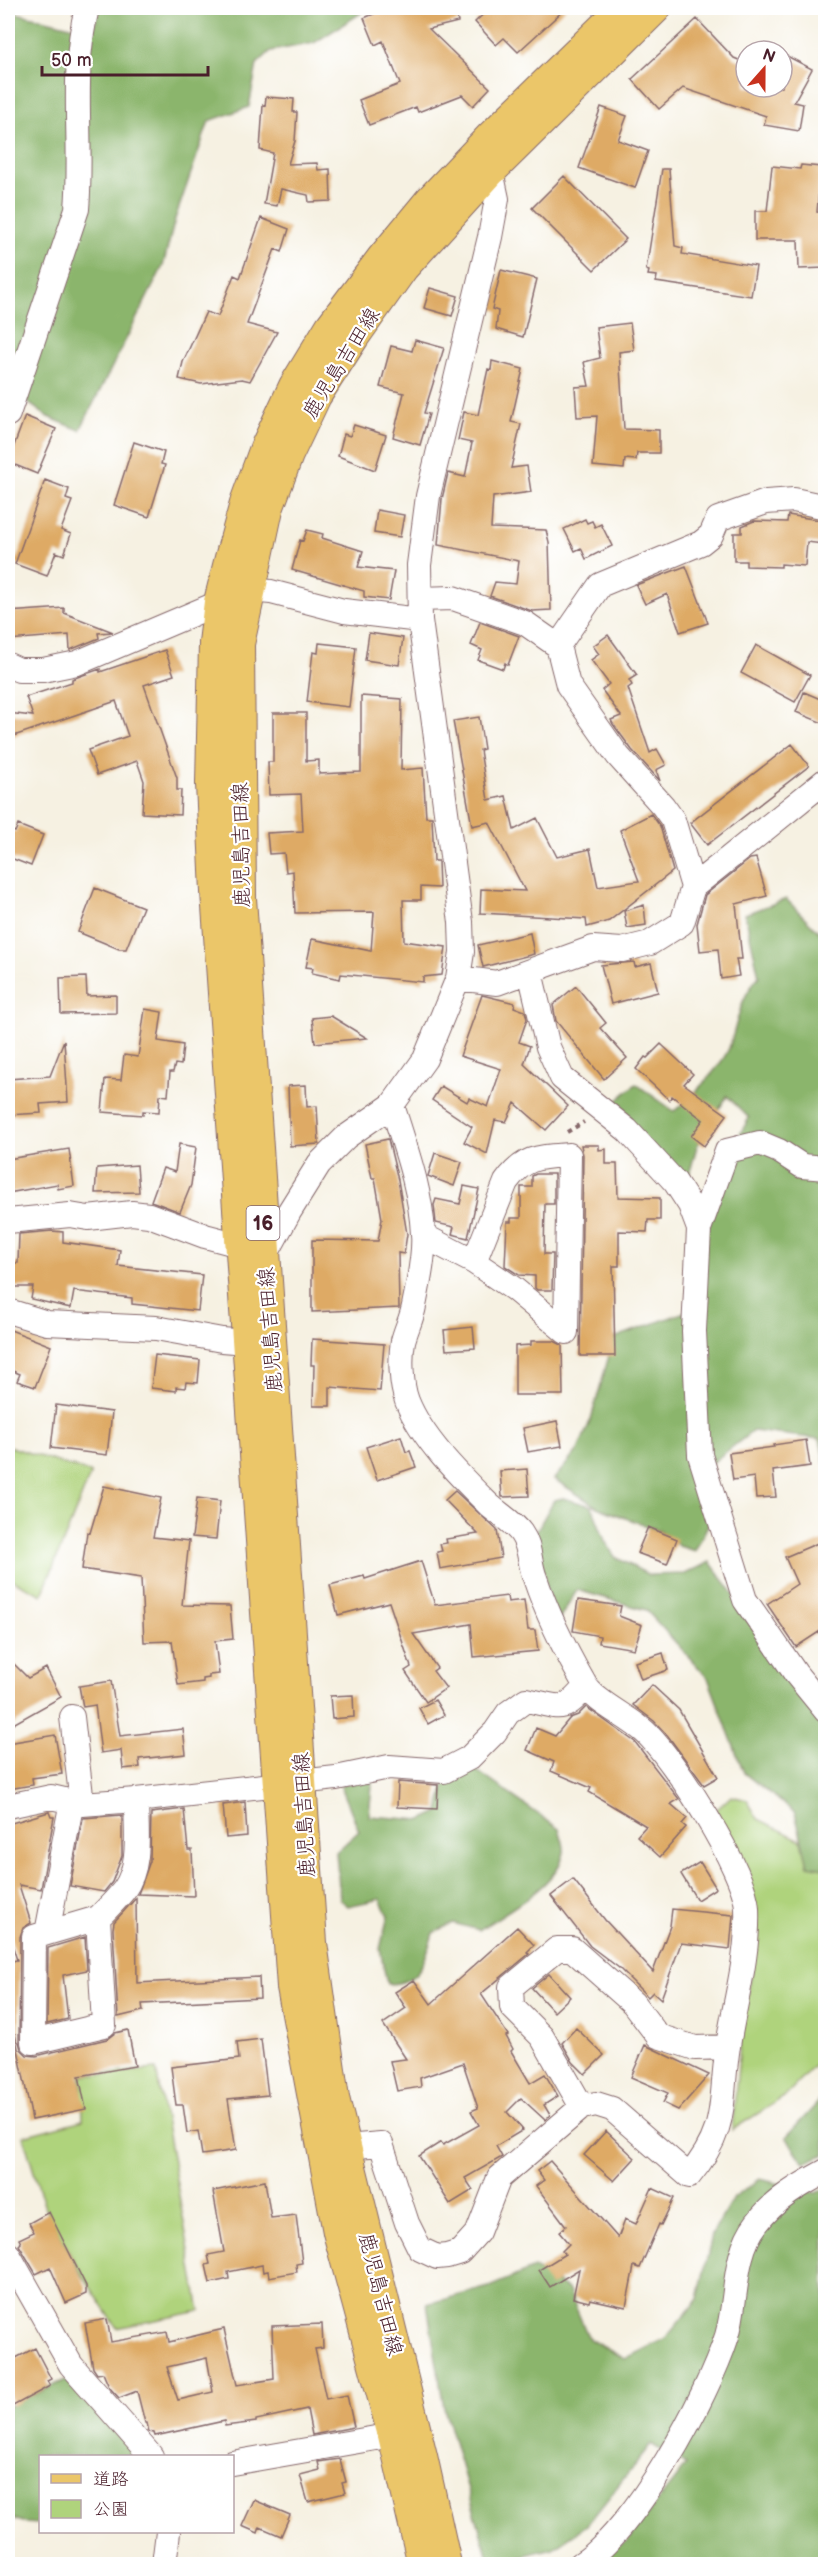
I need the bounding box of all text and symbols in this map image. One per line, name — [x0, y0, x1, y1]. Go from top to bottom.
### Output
scale bar — [42, 39, 208, 77]
north arrow — [734, 39, 794, 99]
text: N — [760, 45, 778, 67]
text: 50 m — [51, 50, 92, 71]
street label: 鹿児島吉田線 — [297, 303, 385, 423]
street label: 鹿児島吉田線 — [228, 782, 255, 908]
road number: 16 — [246, 1206, 280, 1240]
street label: 鹿児島吉田線 — [254, 1266, 287, 1394]
street label: 鹿児島吉田線 — [289, 1751, 320, 1879]
street label: 鹿児島吉田線 — [353, 2230, 408, 2358]
legend — [39, 2455, 234, 2533]
text: 道路 — [93, 2469, 129, 2490]
text: 公園 — [93, 2499, 129, 2520]

